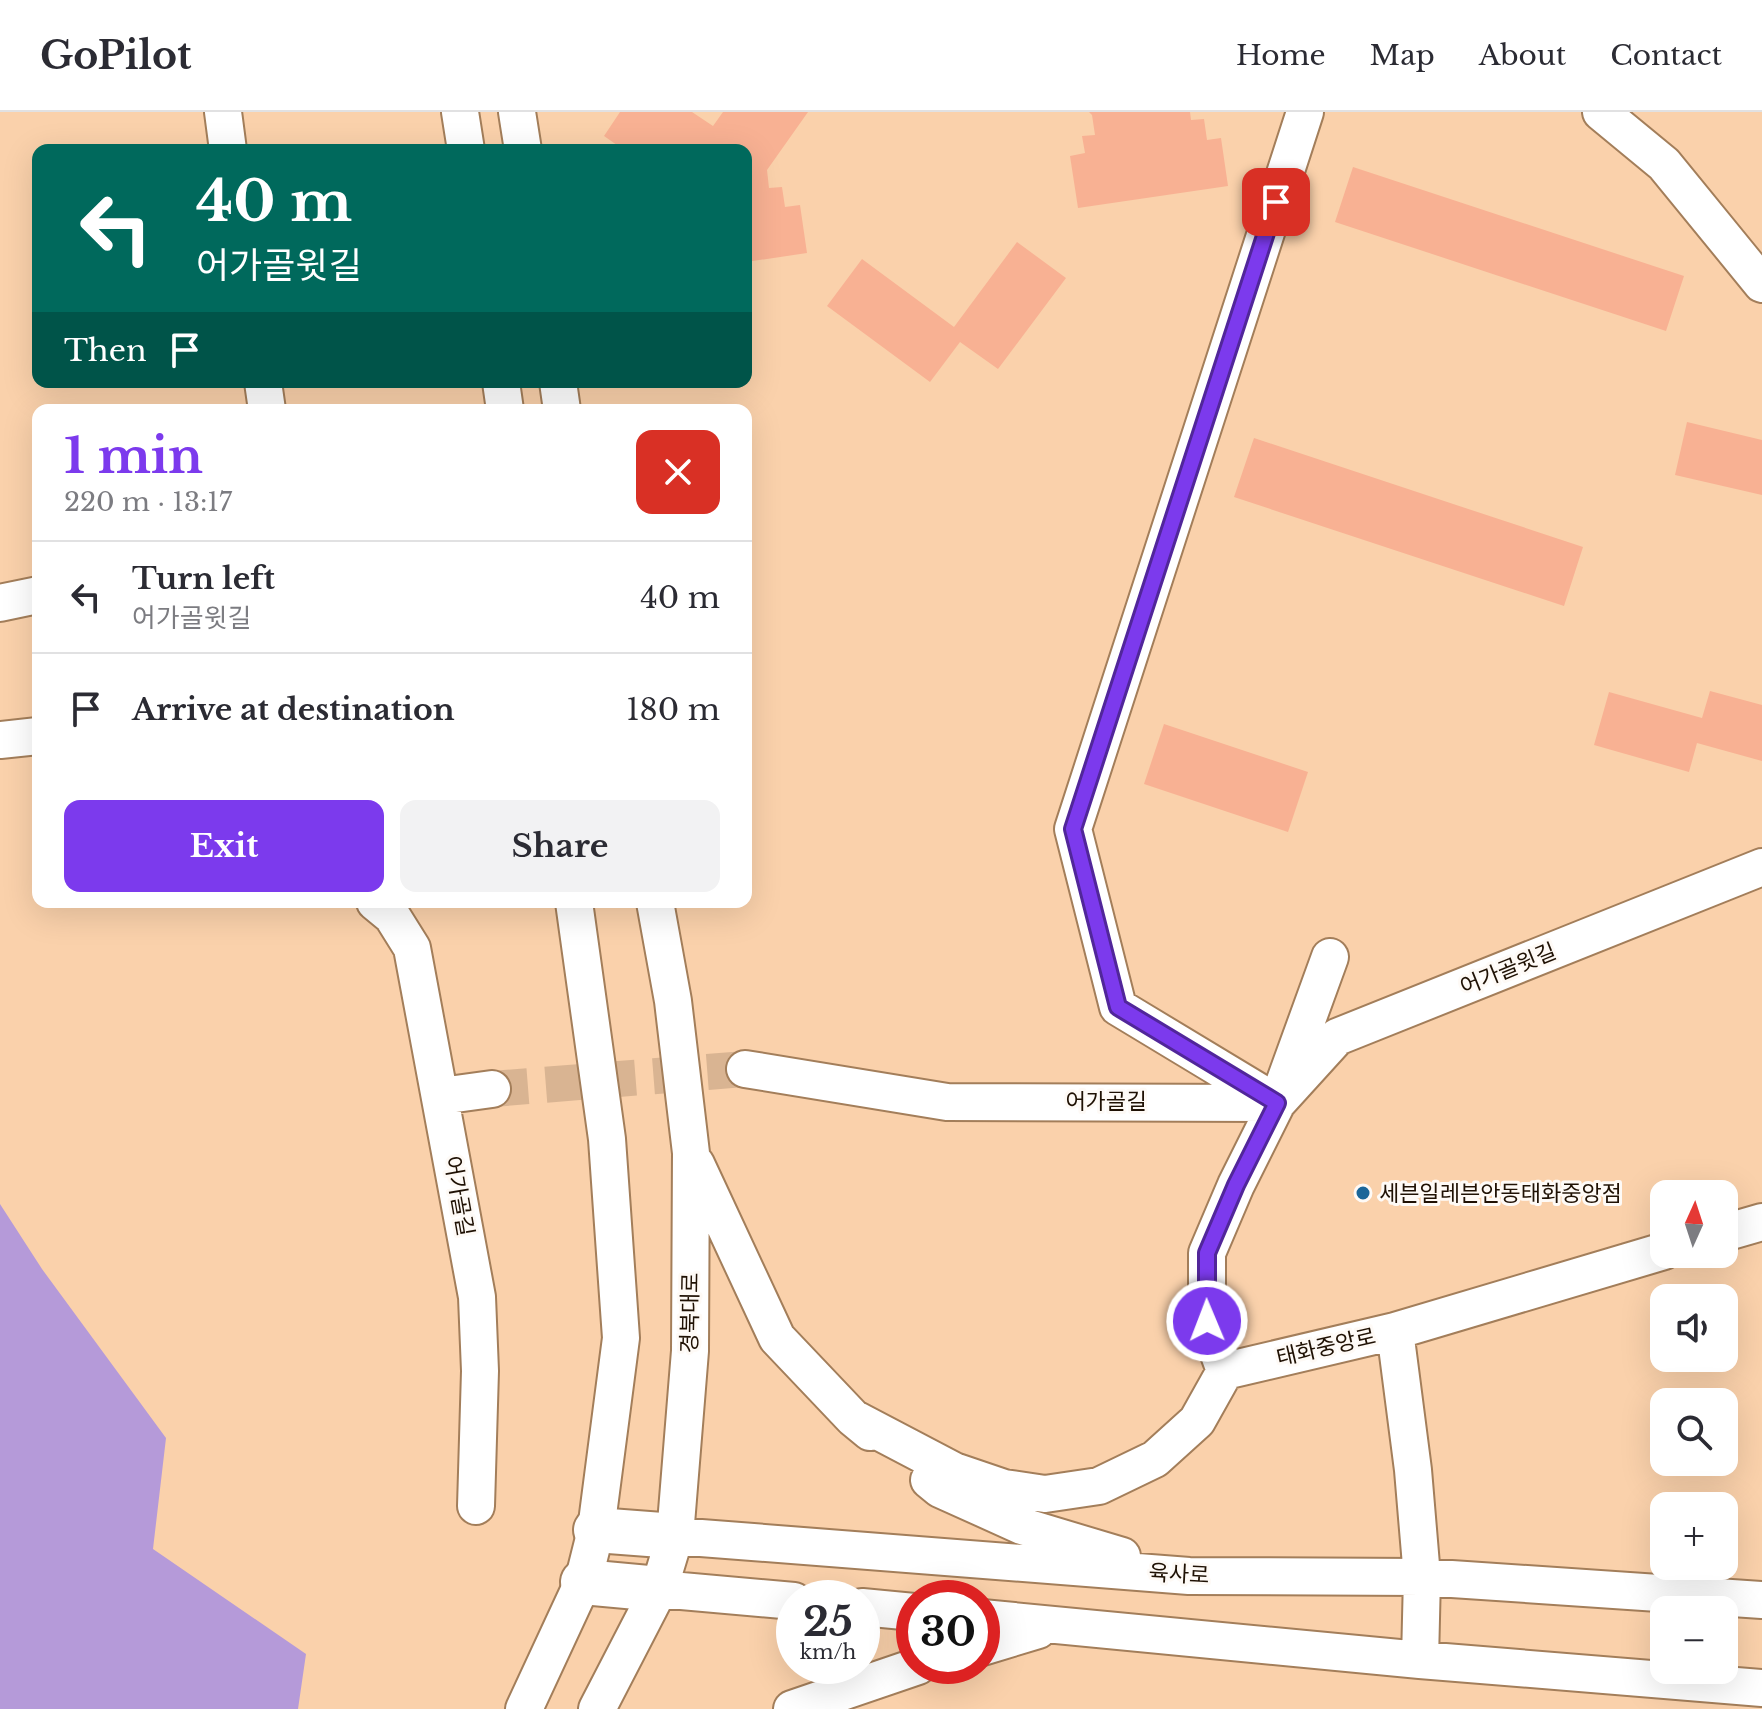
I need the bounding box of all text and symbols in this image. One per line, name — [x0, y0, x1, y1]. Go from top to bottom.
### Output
text: GoPilot — [40, 32, 192, 79]
text: Home — [1236, 38, 1326, 73]
text: Map — [1370, 38, 1435, 73]
text: About — [1479, 38, 1566, 73]
text: Contact — [1610, 38, 1722, 73]
text: 40 m — [196, 167, 352, 236]
pin — [1242, 168, 1310, 236]
icon: left — [64, 176, 168, 280]
icon: arrive — [1254, 180, 1298, 224]
text: 어가골윗길 — [196, 243, 362, 288]
icon: arrive — [163, 328, 207, 372]
text: Then — [64, 332, 147, 369]
text: 1 min — [64, 426, 203, 486]
button: close — [636, 430, 720, 514]
text: 220 m · 13:17 — [64, 486, 232, 518]
text: Turn left — [132, 560, 275, 597]
icon: left — [64, 575, 108, 619]
text: 40 m — [640, 579, 720, 616]
text: 어가골윗길 — [132, 602, 252, 634]
icon: arrive — [64, 687, 108, 731]
text: Arrive at destination — [132, 691, 455, 728]
text: 180 m — [626, 691, 720, 728]
button: Exit — [64, 800, 384, 892]
button: Share — [400, 800, 720, 892]
street label: 어가골윗길 — [1456, 938, 1560, 1000]
street label: 어가골길 — [1066, 1088, 1146, 1115]
street label: 어가골길 — [439, 1154, 479, 1238]
place label: 세븐일레븐안동태화중앙점 — [1379, 1180, 1622, 1207]
north arrow — [1650, 1180, 1738, 1268]
map controls — [1650, 1180, 1738, 1684]
marker: 세븐일레븐안동태화중앙점 — [1354, 1184, 1372, 1202]
street label: 경북대로 — [676, 1272, 704, 1354]
position arrow — [1165, 1279, 1249, 1363]
button: sound — [1650, 1284, 1738, 1372]
street label: 태화중앙로 — [1274, 1322, 1378, 1372]
button: search — [1650, 1388, 1738, 1476]
button: + — [1650, 1492, 1738, 1580]
street label: 육사로 — [1148, 1559, 1210, 1589]
speed limit sign: 30 — [896, 1580, 1000, 1684]
button: − — [1650, 1596, 1738, 1684]
text: 25 — [803, 1597, 853, 1647]
text: km/h — [800, 1640, 856, 1664]

